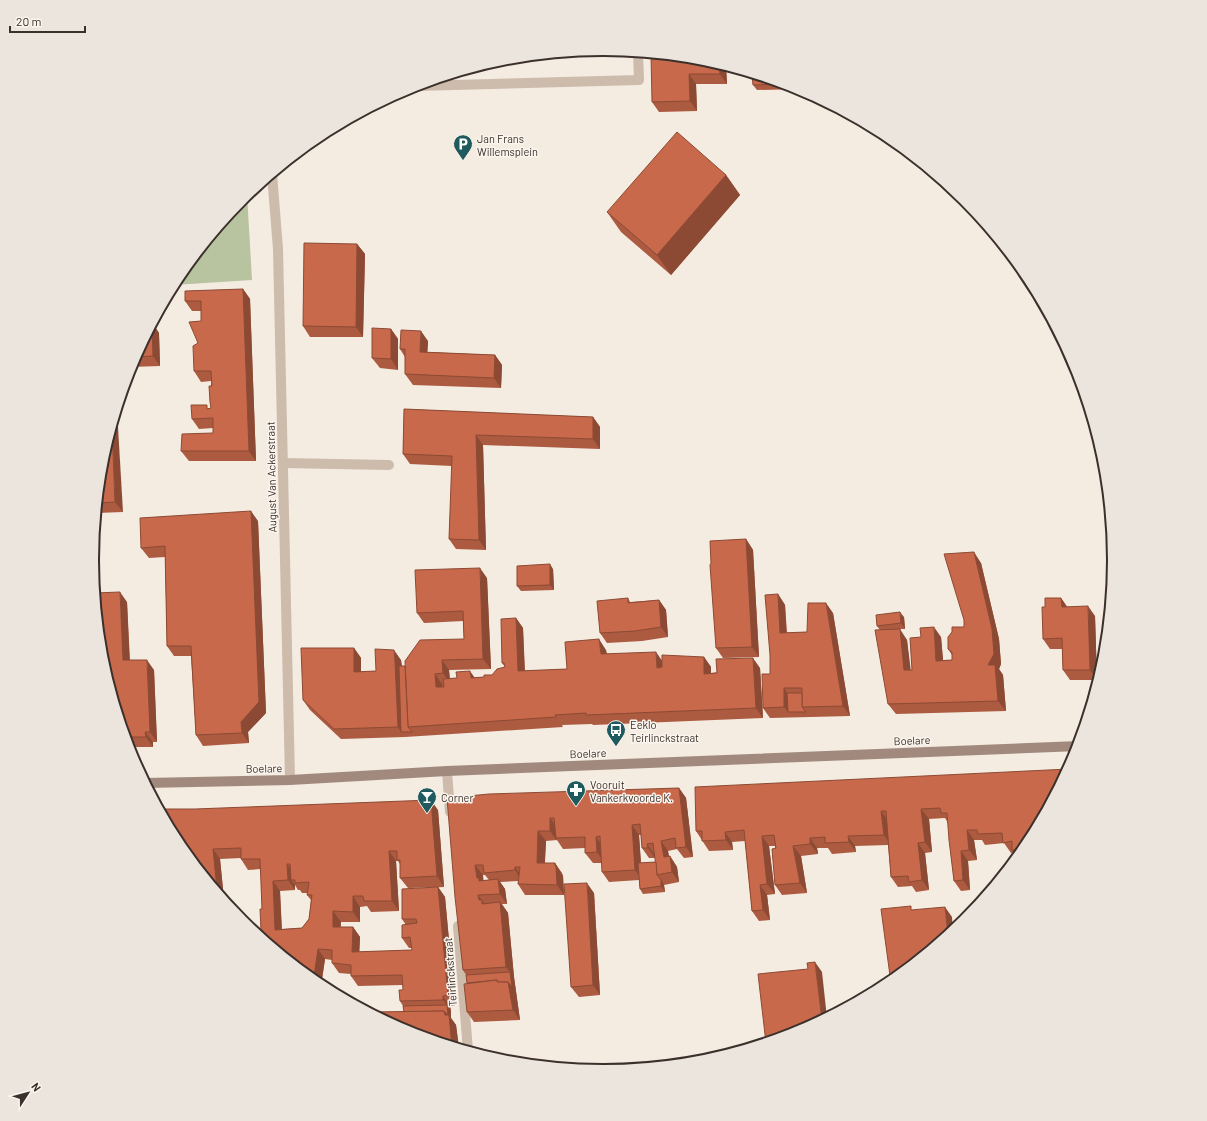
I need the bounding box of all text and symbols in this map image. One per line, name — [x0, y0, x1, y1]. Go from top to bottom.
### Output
scale bar — [10, 8, 85, 34]
text: 20 m — [16, 14, 42, 28]
place label: Jan Frans Willemsplein — [477, 132, 538, 158]
parking icon: Jan Frans Willemsplein — [452, 133, 474, 161]
street label: August Van Ackerstraat — [264, 421, 278, 533]
place label: Eeklo Teirlinckstraat — [630, 718, 699, 744]
bus stop icon: Eeklo Teirlinckstraat — [605, 719, 627, 747]
street label: Boelare — [893, 733, 931, 747]
street label: Boelare — [569, 746, 607, 760]
street label: Boelare — [246, 761, 283, 775]
place label: Vooruit Vankerkvoorde K. — [590, 778, 673, 804]
pharmacy icon: Vooruit Vankerkvoorde K. — [565, 779, 587, 807]
bar icon: Corner — [416, 786, 438, 814]
place label: Corner — [441, 791, 473, 804]
street label: Teirlinckstraat — [441, 937, 459, 1007]
north arrow — [8, 1073, 48, 1113]
text: N — [29, 1080, 44, 1094]

